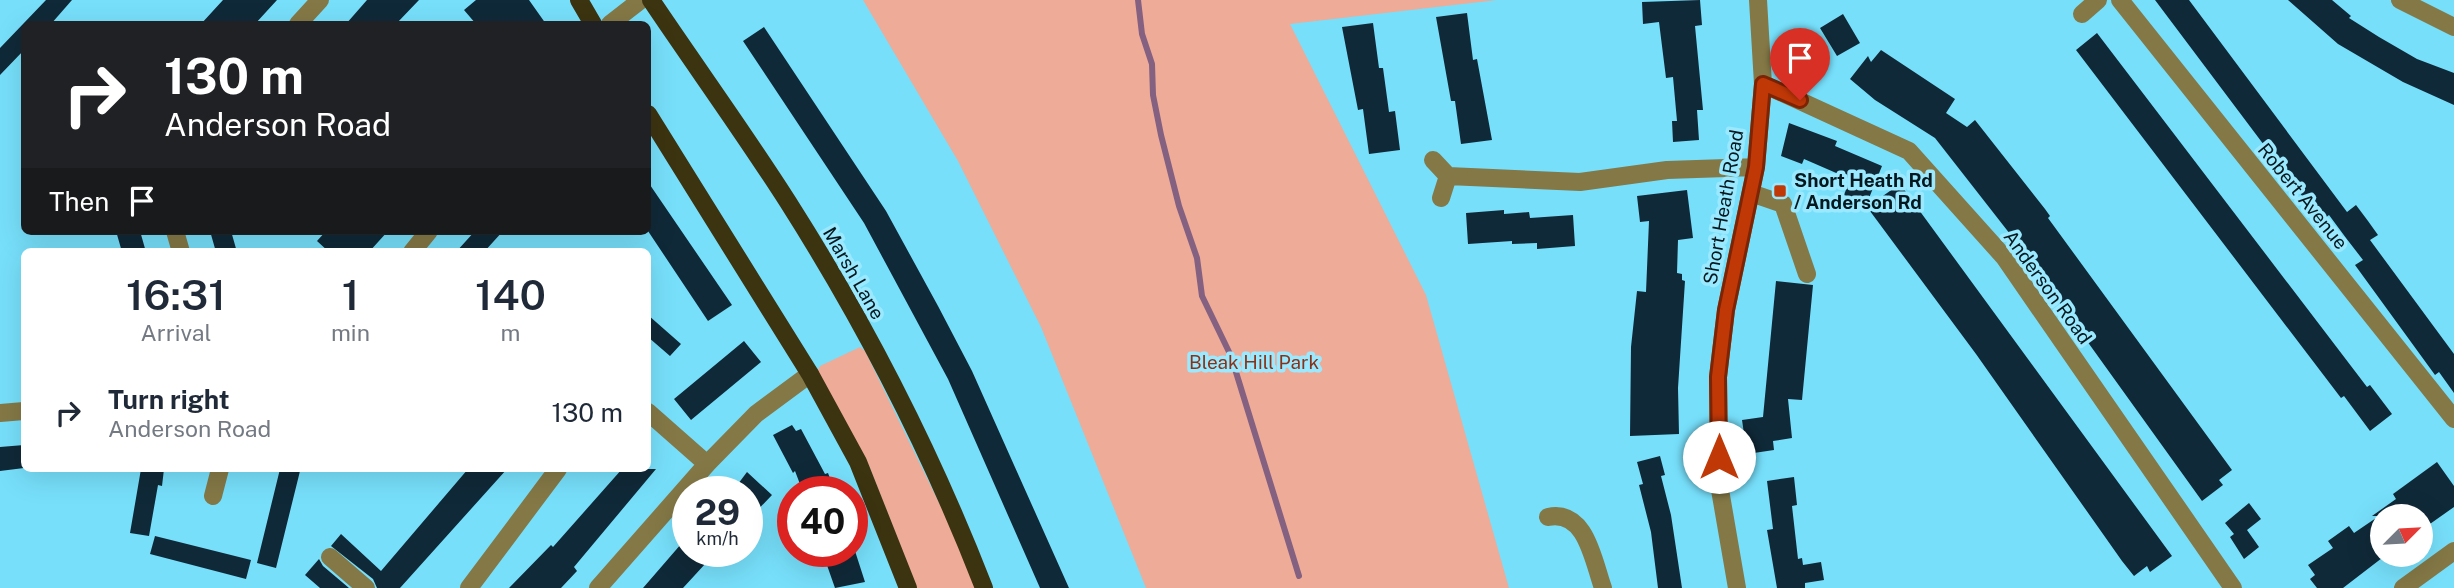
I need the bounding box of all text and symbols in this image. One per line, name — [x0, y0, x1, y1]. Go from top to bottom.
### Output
pin — [1770, 28, 1830, 100]
icon: arrive — [1781, 39, 1819, 77]
text: 130 m — [164, 47, 304, 105]
icon: right — [49, 49, 140, 140]
text: Anderson Road — [164, 106, 391, 143]
street label: Short Heath Road — [1699, 128, 1747, 286]
street label: Robert Avenue — [2254, 139, 2352, 253]
place label: Short Heath Rd / Anderson Rd — [1794, 169, 1933, 213]
icon: arrive — [123, 182, 161, 220]
marker: Short Heath Rd / Anderson Rd — [1772, 183, 1788, 199]
text: Then — [49, 186, 109, 217]
street label: Marsh Lane — [819, 223, 889, 323]
street label: Anderson Road — [1999, 226, 2097, 348]
text: 16:31 — [126, 270, 226, 319]
text: 1 — [342, 270, 359, 319]
text: 140 — [475, 270, 546, 319]
text: Arrival — [140, 319, 211, 346]
text: min — [331, 319, 370, 346]
text: m — [500, 319, 520, 346]
park label: Bleak Hill Park — [1189, 351, 1319, 373]
text: Turn right — [108, 384, 230, 415]
icon: right — [49, 394, 87, 432]
text: 130 m — [551, 397, 623, 428]
text: Anderson Road — [108, 415, 271, 442]
position arrow — [1682, 420, 1756, 494]
speed limit sign: 40 — [777, 476, 868, 567]
text: 29 — [695, 492, 740, 533]
north arrow — [2370, 504, 2432, 567]
map controls — [2370, 504, 2433, 567]
text: km/h — [696, 528, 739, 549]

